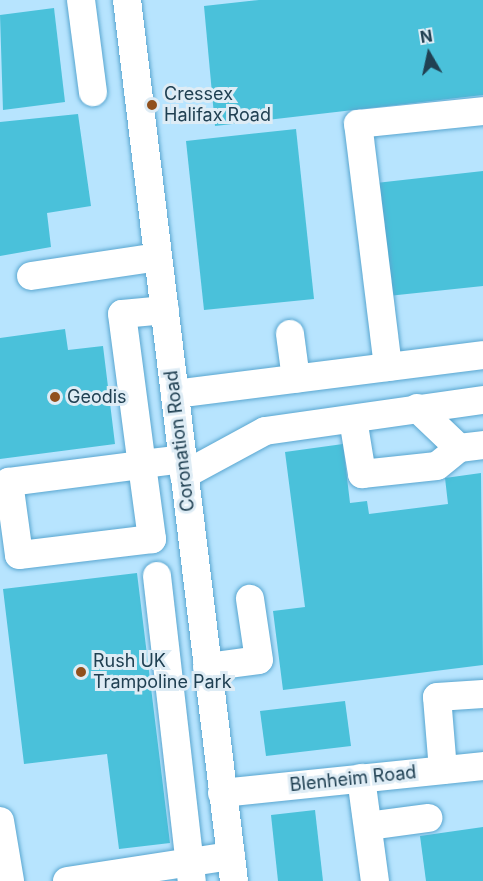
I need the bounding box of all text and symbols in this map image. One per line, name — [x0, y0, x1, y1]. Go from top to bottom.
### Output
north arrow — [399, 24, 459, 84]
text: N — [419, 25, 434, 47]
place label: Cressex Halifax Road — [164, 84, 271, 127]
marker: Cressex Halifax Road — [145, 98, 159, 112]
street label: Coronation Road — [161, 369, 199, 513]
place label: Geodis — [67, 386, 127, 408]
marker: Geodis — [48, 390, 62, 404]
place label: Rush UK Trampoline Park — [93, 651, 232, 694]
marker: Rush UK Trampoline Park — [74, 665, 88, 679]
street label: Blenheim Road — [289, 762, 417, 796]

